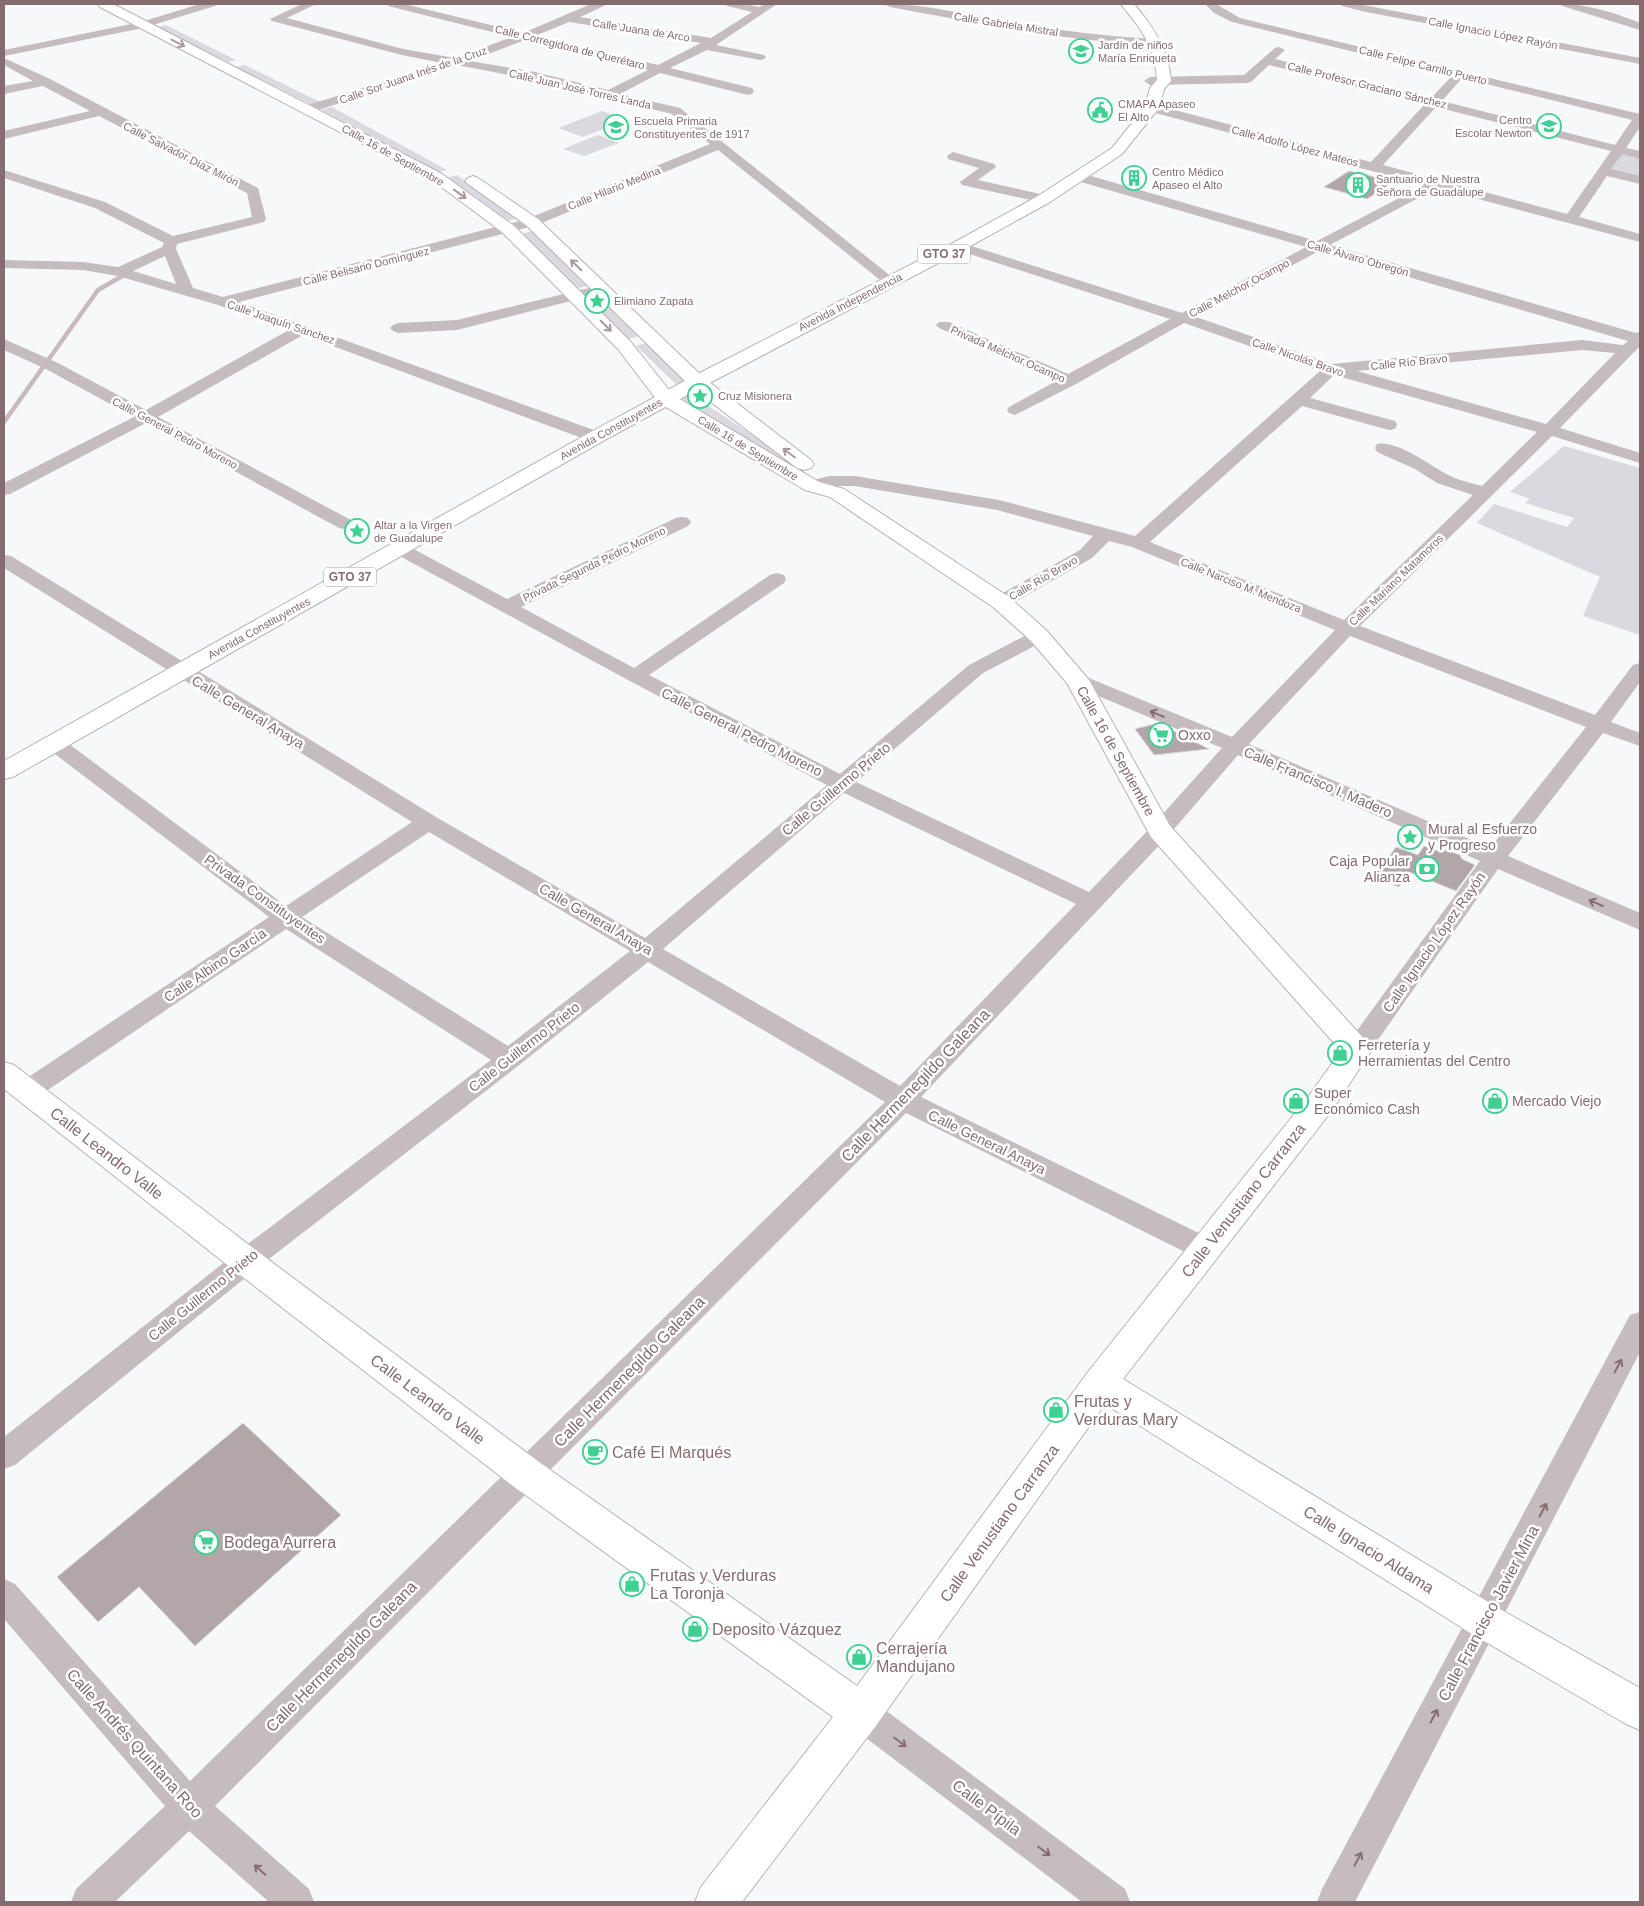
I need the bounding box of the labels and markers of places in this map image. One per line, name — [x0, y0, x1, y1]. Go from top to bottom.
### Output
school or university icon: Jardín de niños María Enriqueta — [1068, 38, 1094, 64]
place label: Jardín de niños María Enriqueta — [1098, 39, 1177, 64]
public building icon: CMAPA Apaseo El Alto — [1087, 97, 1113, 123]
place label: CMAPA Apaseo El Alto — [1118, 98, 1195, 123]
school or university icon: Centro Escolar Newton — [1536, 113, 1562, 139]
school or university icon: Escuela Primaria Constituyentes de 1917 — [603, 114, 629, 140]
place label: Centro Escolar Newton — [1455, 114, 1532, 139]
place label: Escuela Primaria Constituyentes de 1917 — [634, 115, 750, 140]
building icon: Centro Médico Apaseo el Alto — [1121, 165, 1147, 191]
place label: Centro Médico Apaseo el Alto — [1152, 166, 1224, 191]
building icon: Santuario de Nuestra Señora de Guadalupe — [1345, 172, 1371, 198]
place label: Santuario de Nuestra Señora de Guadalupe — [1376, 173, 1484, 198]
place icon: Elimiano Zapata — [584, 288, 610, 314]
place label: Elimiano Zapata — [614, 295, 694, 307]
place icon: Cruz Misionera — [687, 383, 713, 409]
place label: Cruz Misionera — [718, 390, 793, 402]
place icon: Altar a la Virgen de Guadalupe — [344, 518, 370, 544]
place label: Altar a la Virgen de Guadalupe — [374, 519, 452, 544]
supermarket icon: Oxxo — [1148, 722, 1174, 748]
place label: Oxxo — [1178, 727, 1211, 743]
place label: Mural al Esfuerzo y Progreso — [1428, 821, 1537, 853]
place icon: Mural al Esfuerzo y Progreso — [1397, 824, 1423, 850]
place label: Caja Popular Alianza — [1329, 853, 1410, 885]
bank icon: Caja Popular Alianza — [1414, 856, 1440, 882]
place label: Ferretería y Herramientas del Centro — [1358, 1037, 1511, 1069]
shop icon: Ferretería y Herramientas del Centro — [1327, 1040, 1353, 1066]
place label: Super Económico Cash — [1314, 1085, 1420, 1117]
shop icon: Super Económico Cash — [1283, 1088, 1309, 1114]
shop icon: Mercado Viejo — [1482, 1088, 1508, 1114]
place label: Mercado Viejo — [1512, 1093, 1601, 1109]
place label: Frutas y Verduras Mary — [1074, 1393, 1178, 1428]
shop icon: Frutas y Verduras Mary — [1043, 1397, 1069, 1423]
cafe icon: Café El Marqués — [582, 1439, 608, 1465]
place label: Café El Marqués — [612, 1444, 731, 1461]
supermarket icon: Bodega Aurrera — [193, 1529, 219, 1555]
place label: Bodega Aurrera — [224, 1534, 336, 1551]
place label: Frutas y Verduras La Toronja — [650, 1567, 776, 1602]
shop icon: Frutas y Verduras La Toronja — [619, 1571, 645, 1597]
shop icon: Deposito Vázquez — [682, 1616, 708, 1642]
place label: Deposito Vázquez — [712, 1621, 842, 1638]
place label: Cerrajería Mandujano — [876, 1640, 955, 1675]
shop icon: Cerrajería Mandujano — [846, 1644, 872, 1670]

